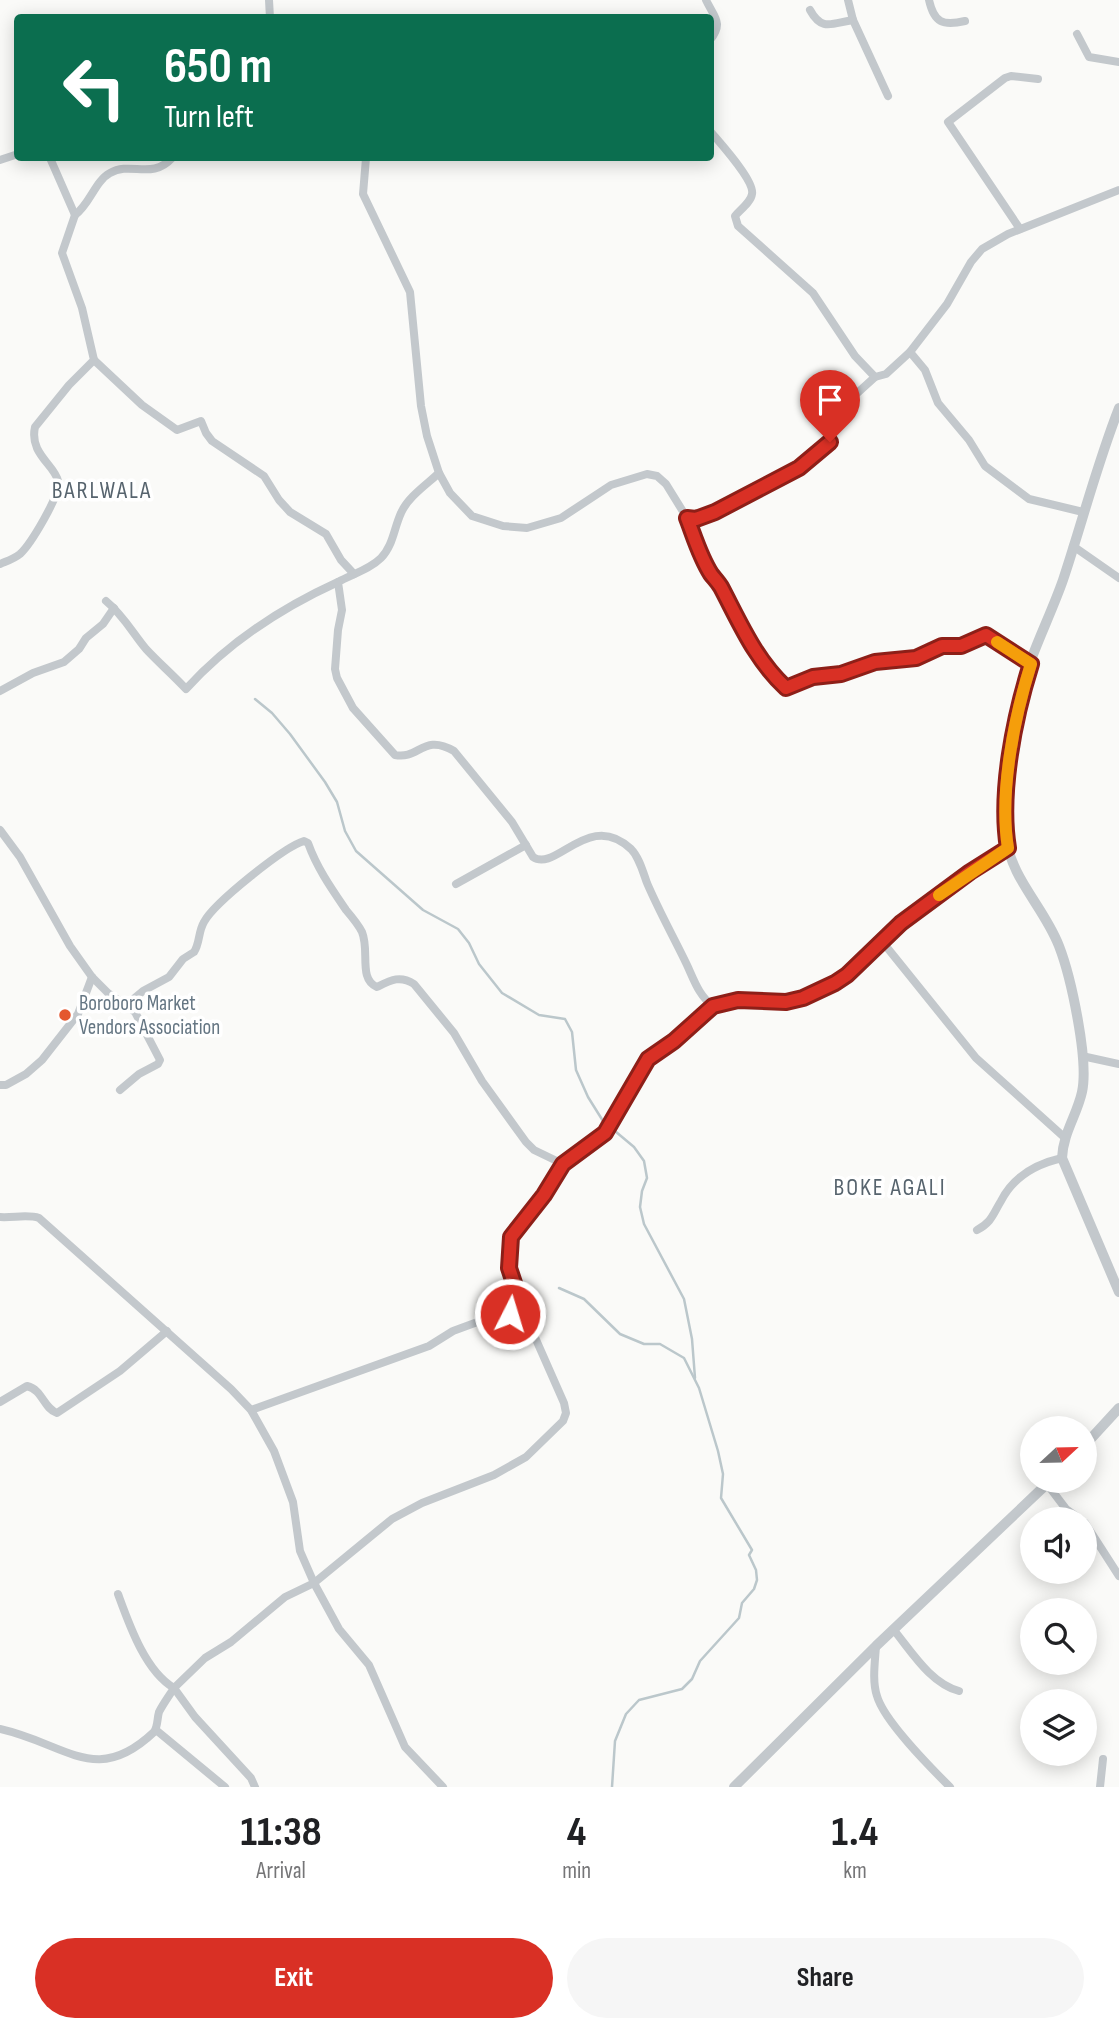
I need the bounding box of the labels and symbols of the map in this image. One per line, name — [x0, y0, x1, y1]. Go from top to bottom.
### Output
pin — [800, 370, 860, 442]
district label: BARLWALA — [52, 476, 152, 505]
place label: Boroboro Market Vendors Association — [79, 991, 220, 1040]
marker: Boroboro Market Vendors Association — [57, 1007, 73, 1023]
district label: BOKE AGALI — [833, 1173, 947, 1202]
position arrow — [473, 1277, 547, 1351]
north arrow — [1020, 1416, 1097, 1493]

